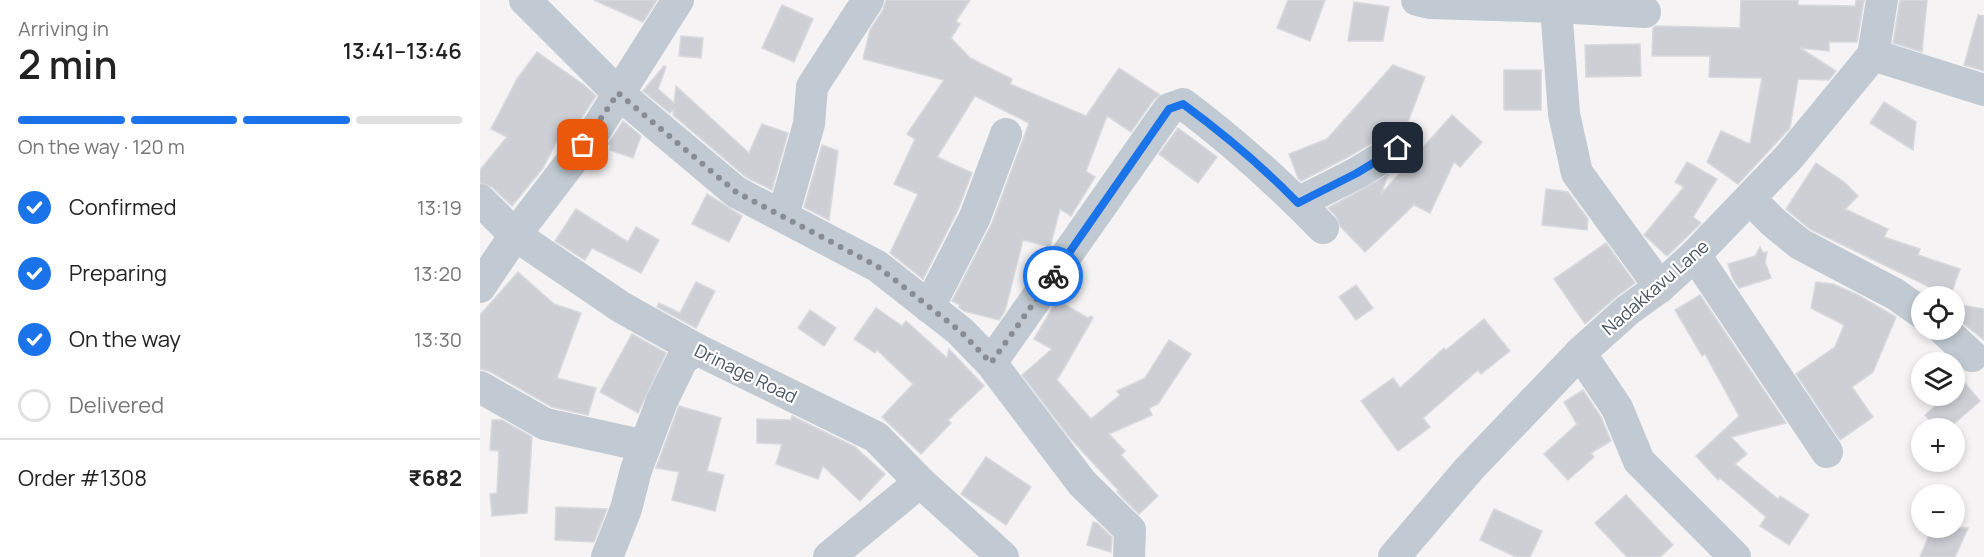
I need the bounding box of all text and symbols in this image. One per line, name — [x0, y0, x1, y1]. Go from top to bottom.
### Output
text: Arriving in — [18, 15, 109, 42]
text: 13:41–13:46 — [343, 36, 462, 66]
text: 2 min — [18, 37, 117, 91]
pin — [557, 119, 608, 170]
pin — [1372, 122, 1423, 173]
icon: bag — [566, 128, 599, 161]
icon: home — [1381, 131, 1414, 164]
text: On the way · 120 m — [18, 133, 185, 160]
icon: check — [18, 191, 51, 224]
text: Confirmed — [69, 192, 177, 222]
text: 13:19 — [417, 194, 462, 221]
street label: Nadakkavu Lane — [1596, 234, 1714, 340]
courier — [1023, 246, 1083, 306]
icon: check — [18, 257, 51, 290]
text: Preparing — [69, 258, 167, 288]
text: 13:20 — [414, 260, 462, 287]
icon: bike — [1037, 260, 1070, 293]
map controls — [1911, 286, 1965, 538]
button: locate — [1911, 286, 1965, 340]
icon: check — [18, 323, 51, 356]
text: On the way — [69, 324, 181, 354]
text: 13:30 — [414, 326, 462, 353]
street label: Drinage Road — [691, 338, 801, 408]
button: layers — [1911, 352, 1965, 406]
text: Delivered — [69, 390, 164, 420]
button: + — [1911, 418, 1965, 472]
text: Order #1308 — [18, 463, 147, 493]
text: ₹682 — [408, 463, 462, 493]
button: − — [1911, 484, 1965, 538]

